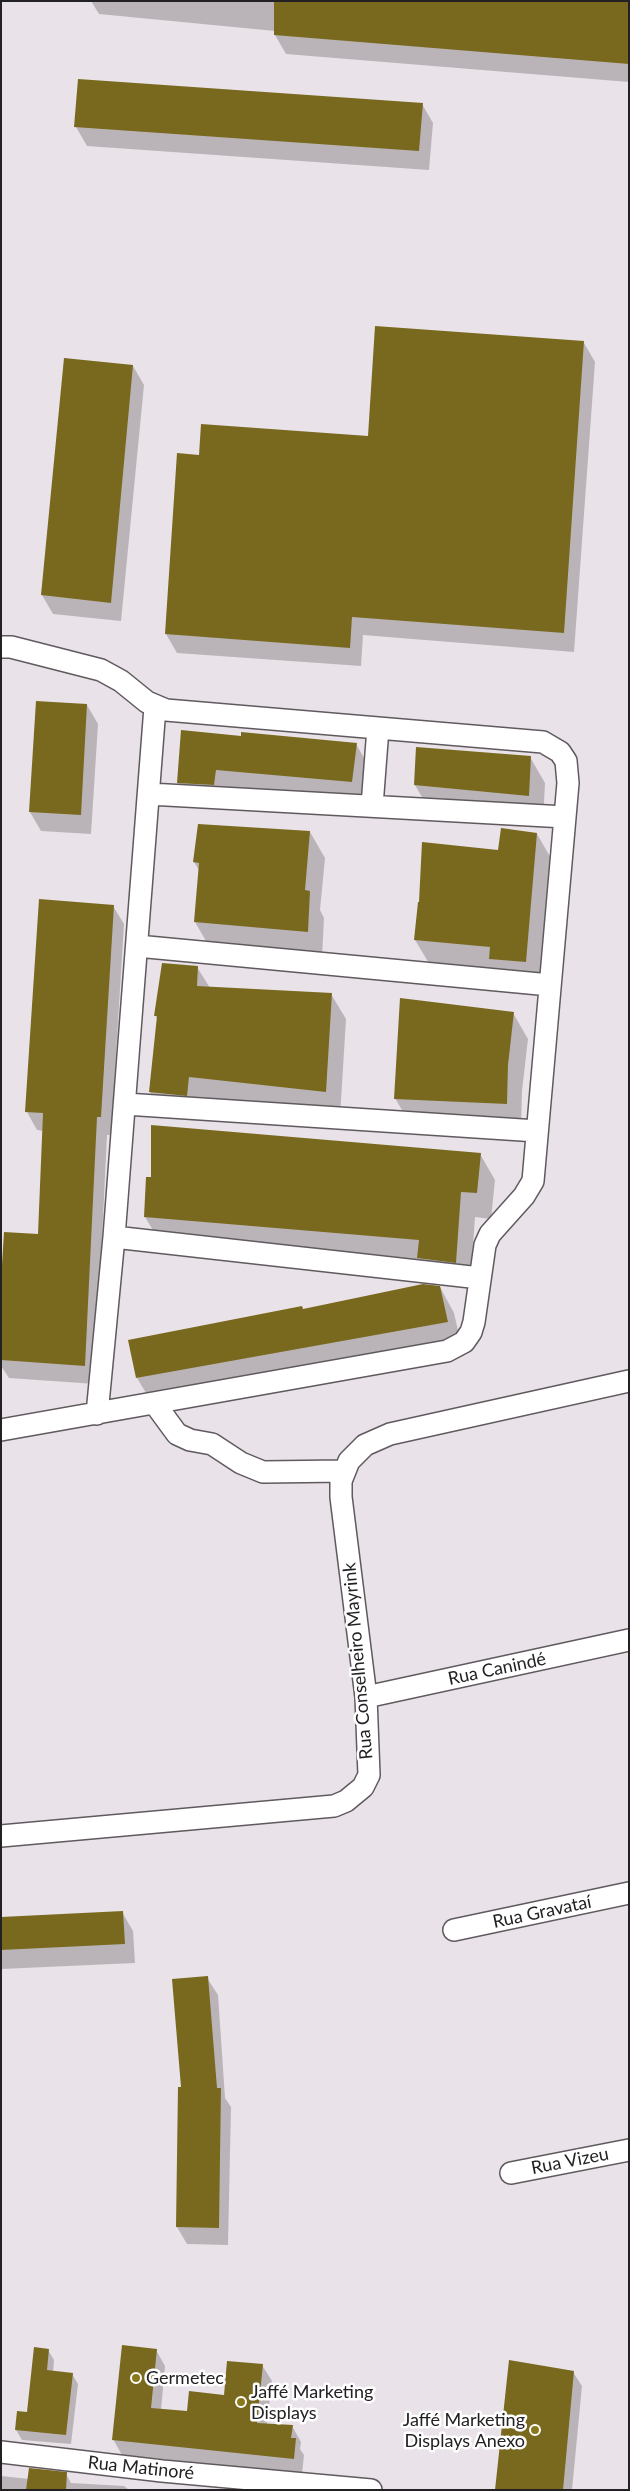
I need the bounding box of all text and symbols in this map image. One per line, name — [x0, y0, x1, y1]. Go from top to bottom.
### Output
street label: Rua Conselheiro Mayrink — [339, 1562, 377, 1760]
street label: Rua Canindé — [446, 1648, 548, 1690]
street label: Rua Gravataí — [491, 1891, 593, 1933]
street label: Rua Vizeu — [529, 2143, 611, 2179]
place label: Germetec — [146, 2367, 224, 2389]
marker: Germetec — [130, 2372, 142, 2384]
place label: Jaffé Marketing Displays — [251, 2381, 373, 2424]
marker: Jaffé Marketing Displays — [235, 2396, 247, 2408]
place label: Jaffé Marketing Displays Anexo — [403, 2409, 525, 2452]
marker: Jaffé Marketing Displays Anexo — [529, 2424, 541, 2436]
street label: Rua Matinoré — [87, 2452, 195, 2484]

